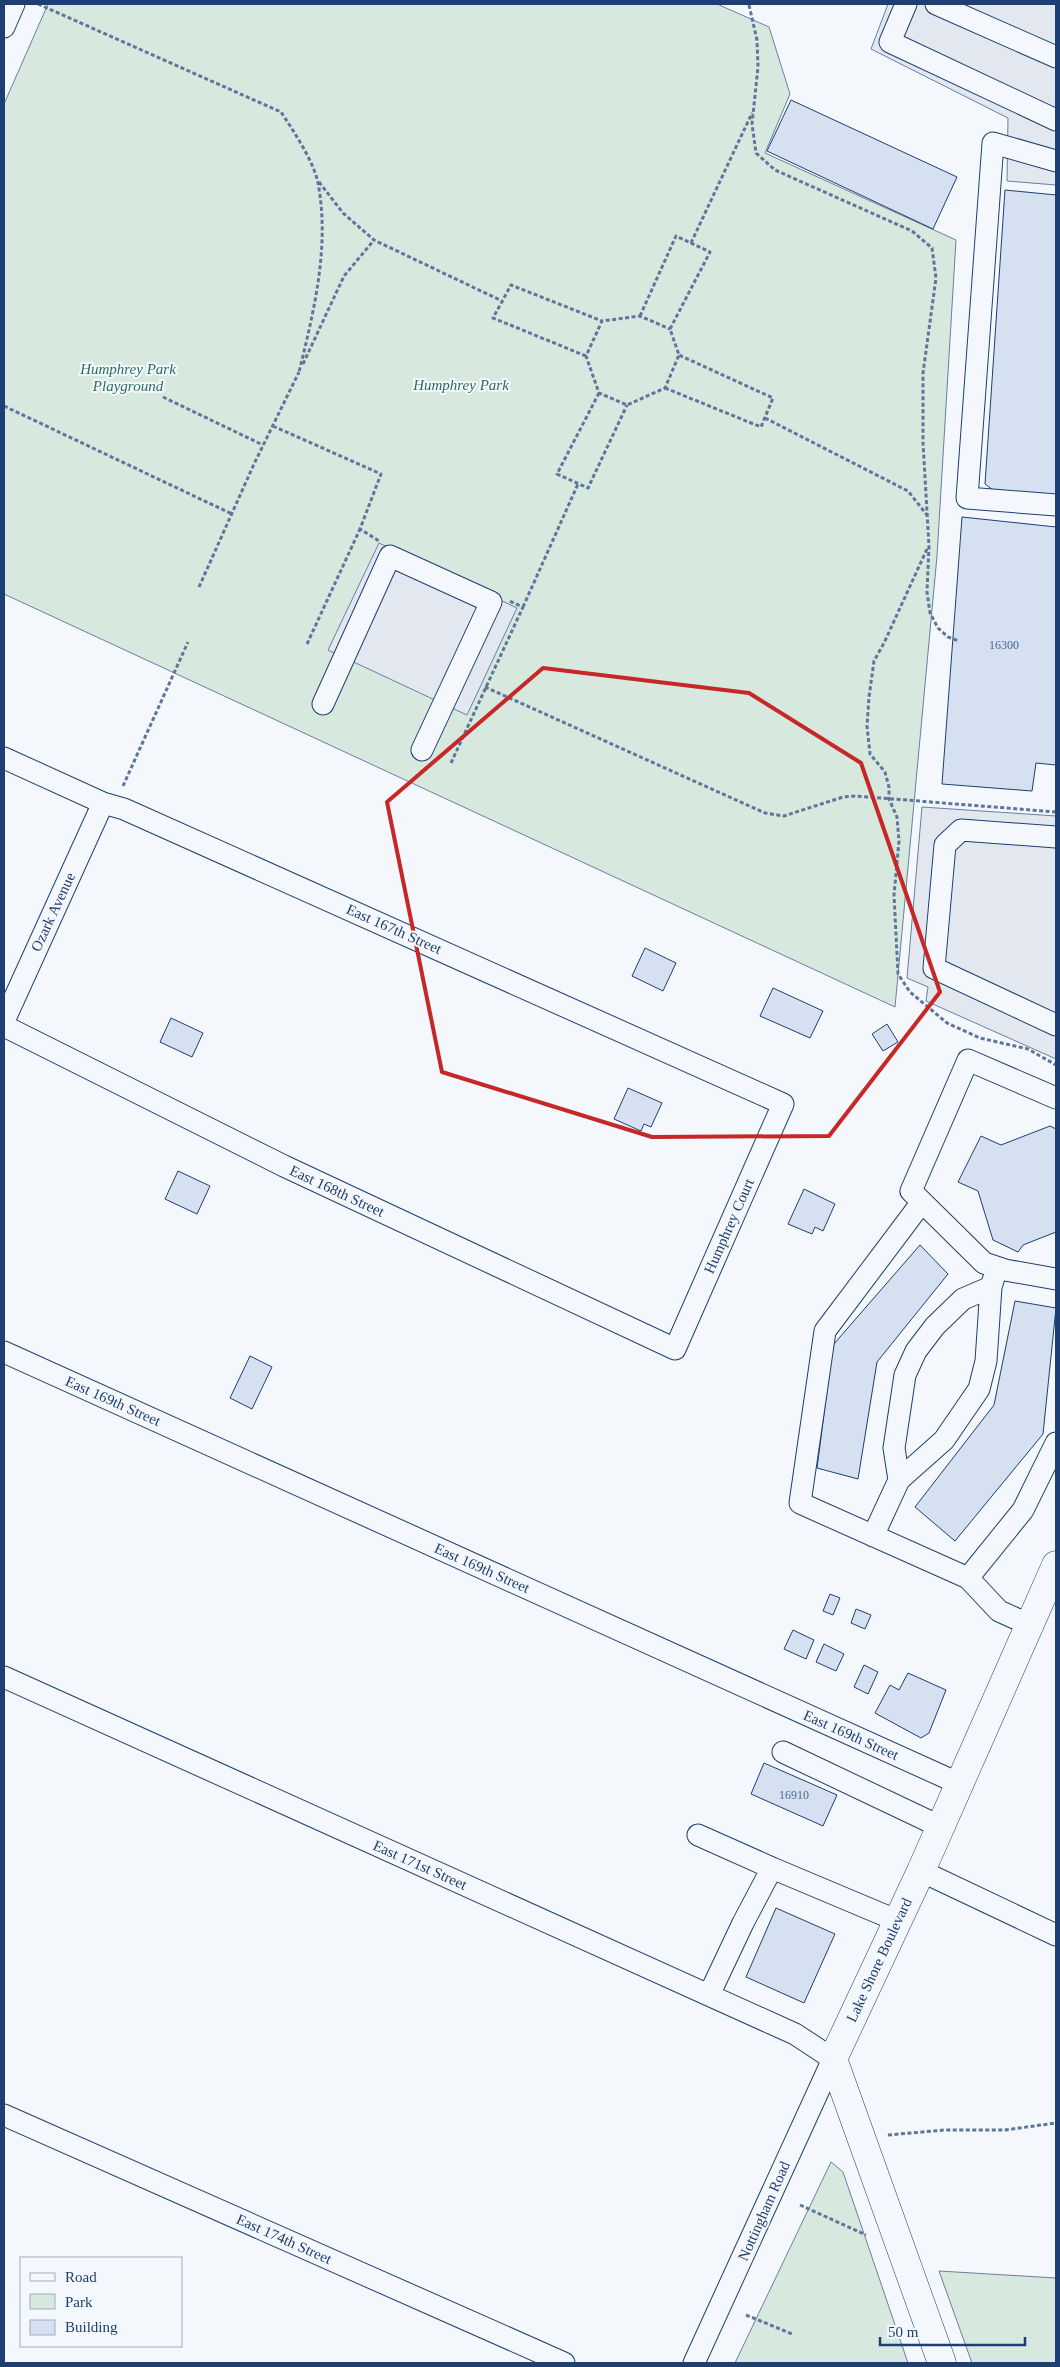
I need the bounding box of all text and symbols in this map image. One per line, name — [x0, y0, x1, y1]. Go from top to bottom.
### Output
park label: Humphrey Park Playground — [79, 361, 176, 394]
park label: Humphrey Park — [412, 377, 509, 393]
house number: 16300 — [989, 638, 1019, 652]
street label: Ozark Avenue — [28, 870, 78, 954]
street label: East 167th Street — [344, 901, 445, 957]
street label: East 168th Street — [287, 1162, 388, 1220]
street label: Humphrey Court — [701, 1175, 757, 1276]
street label: East 169th Street — [63, 1373, 164, 1429]
street label: East 169th Street — [432, 1540, 533, 1596]
street label: East 169th Street — [801, 1707, 902, 1763]
house number: 16910 — [779, 1788, 809, 1802]
street label: East 171st Street — [371, 1837, 470, 1893]
street label: Lake Shore Boulevard — [843, 1895, 915, 2025]
street label: Nottingham Road — [735, 2158, 793, 2263]
street label: East 174th Street — [234, 2211, 335, 2267]
legend — [20, 2257, 182, 2347]
text: Road — [65, 2269, 97, 2285]
text: Park — [65, 2294, 93, 2310]
scale bar — [880, 2314, 1025, 2346]
text: Building — [65, 2319, 118, 2335]
text: 50 m — [888, 2324, 919, 2340]

